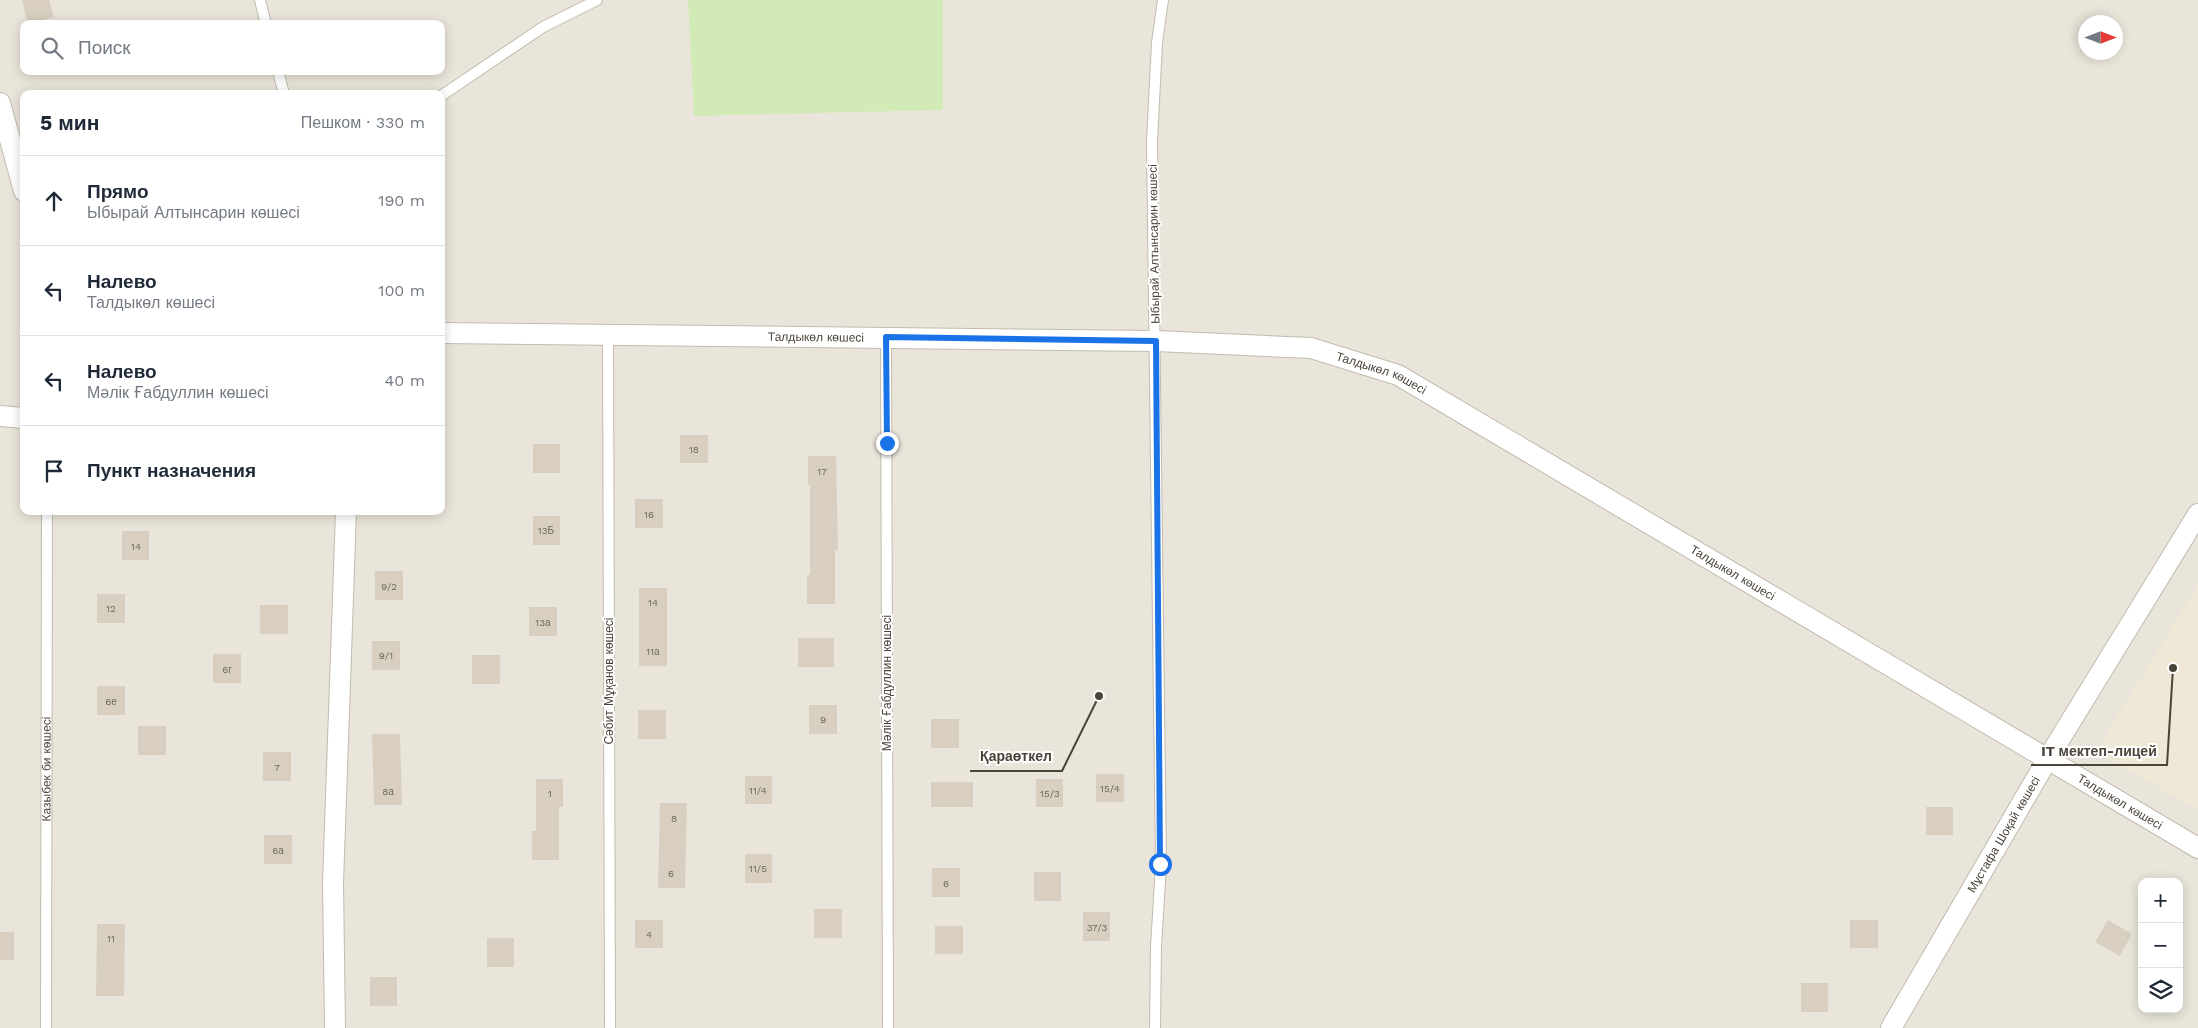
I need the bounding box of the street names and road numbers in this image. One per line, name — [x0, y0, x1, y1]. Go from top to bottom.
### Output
street label: Ыбырай Алтынсарин көшесі — [1146, 164, 1162, 324]
street label: Талдыкөл көшесі — [768, 330, 864, 345]
street label: Талдыкөл көшесі — [1334, 349, 1429, 397]
street label: Талдыкөл көшесі — [1688, 542, 1778, 603]
street label: Мәлік Ғабдуллин көшесі — [880, 615, 894, 751]
street label: Сәбит Мұқанов көшесі — [602, 617, 616, 745]
street label: Казыбек би көшесі — [39, 716, 54, 822]
street label: Талдыкөл көшесі — [2075, 771, 2165, 832]
street label: Мұстафа Шоқай көшесі — [1964, 774, 2043, 895]

